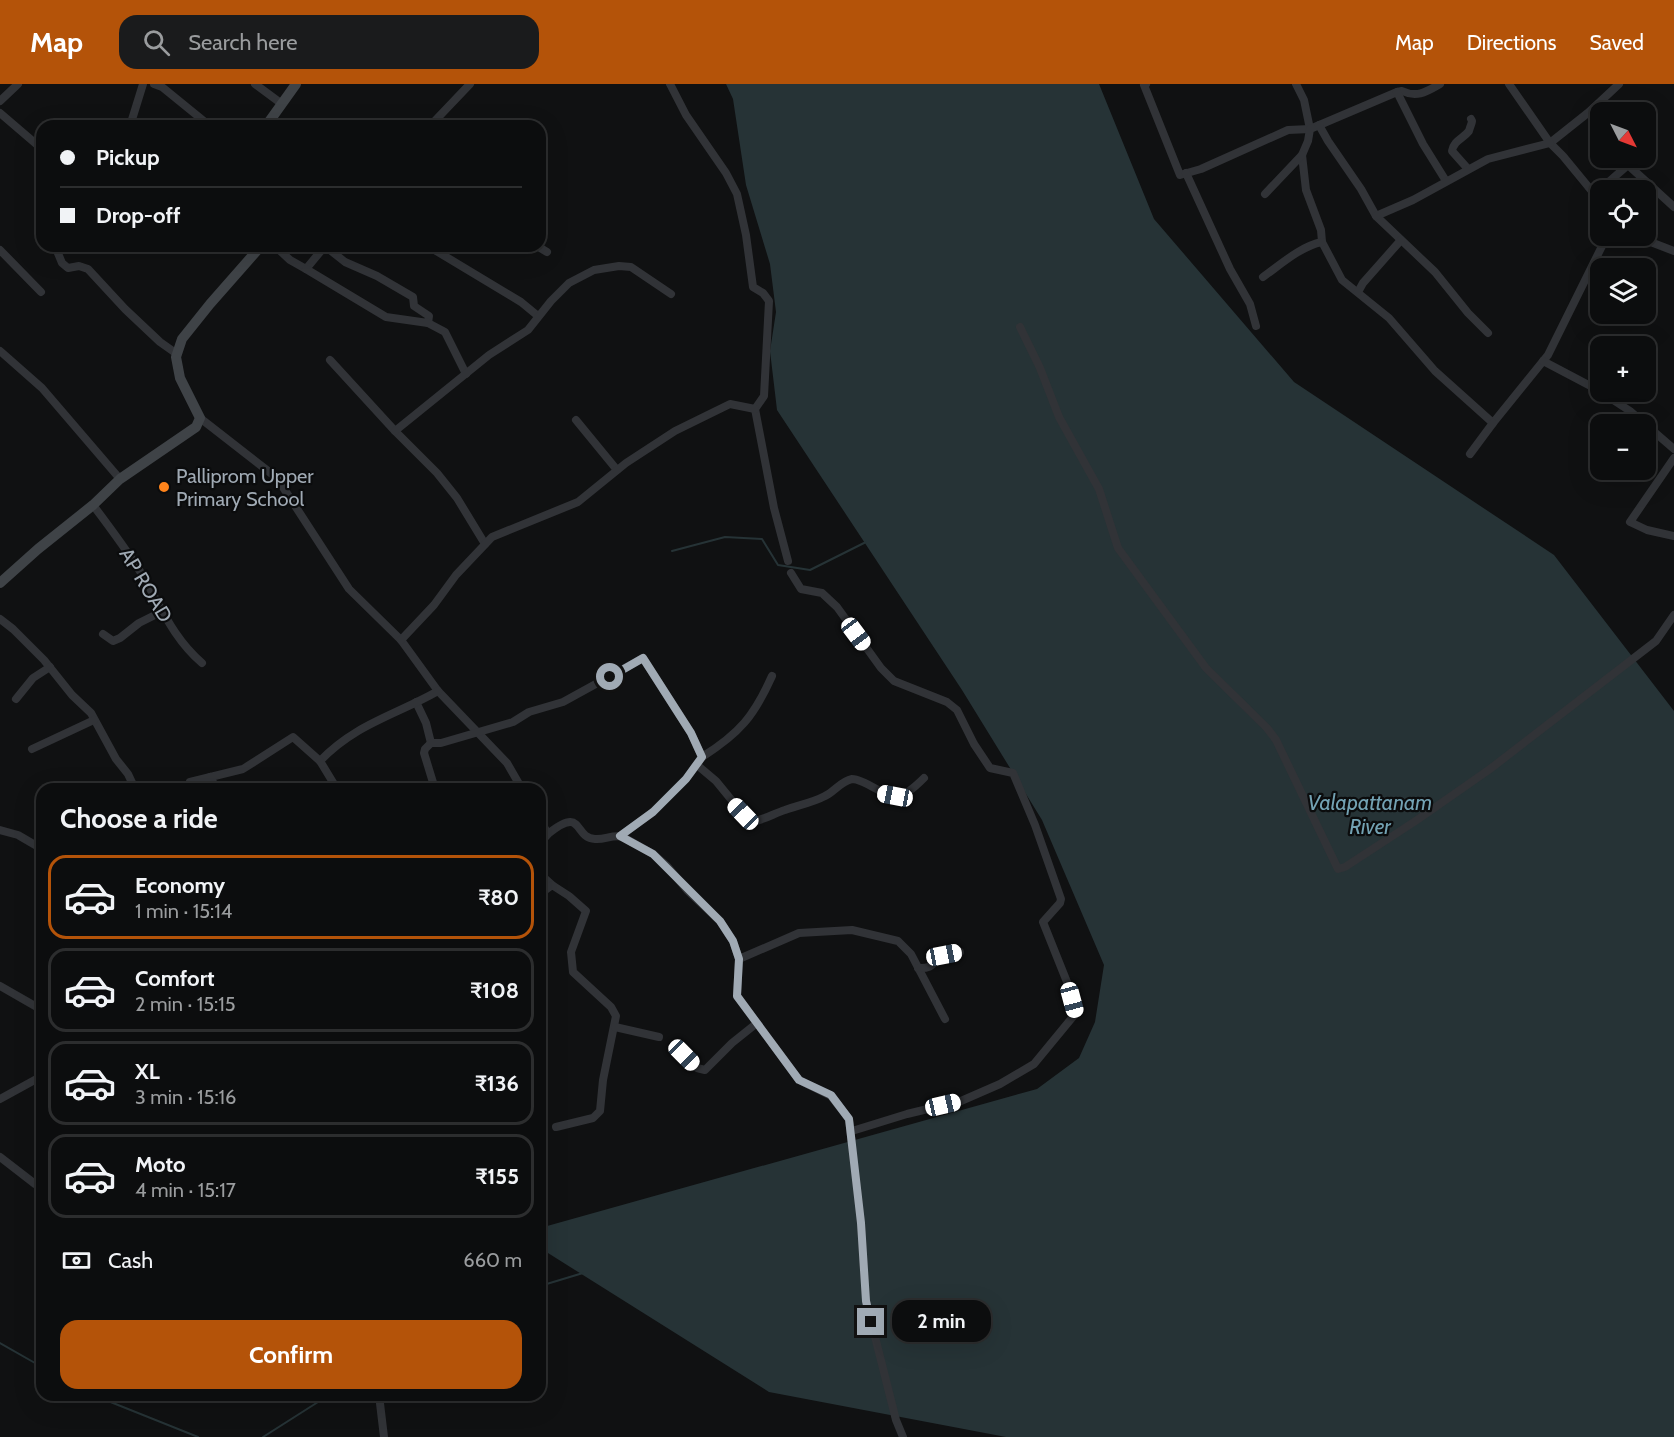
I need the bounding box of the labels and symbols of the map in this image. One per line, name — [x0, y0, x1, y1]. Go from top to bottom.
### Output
north arrow — [1590, 102, 1656, 168]
place label: Palliprom Upper Primary School — [176, 464, 314, 511]
marker: Palliprom Upper Primary School — [157, 480, 171, 494]
street label: AP ROAD — [115, 544, 177, 626]
car — [838, 614, 874, 654]
route start — [596, 663, 623, 690]
car — [876, 784, 914, 808]
water label: Valapattanam River — [1308, 790, 1432, 839]
car — [724, 795, 762, 833]
car — [925, 943, 963, 967]
car — [1059, 980, 1085, 1020]
car — [665, 1036, 703, 1074]
car — [923, 1092, 963, 1118]
callout: 2 min — [892, 1301, 991, 1343]
route end — [857, 1308, 884, 1335]

